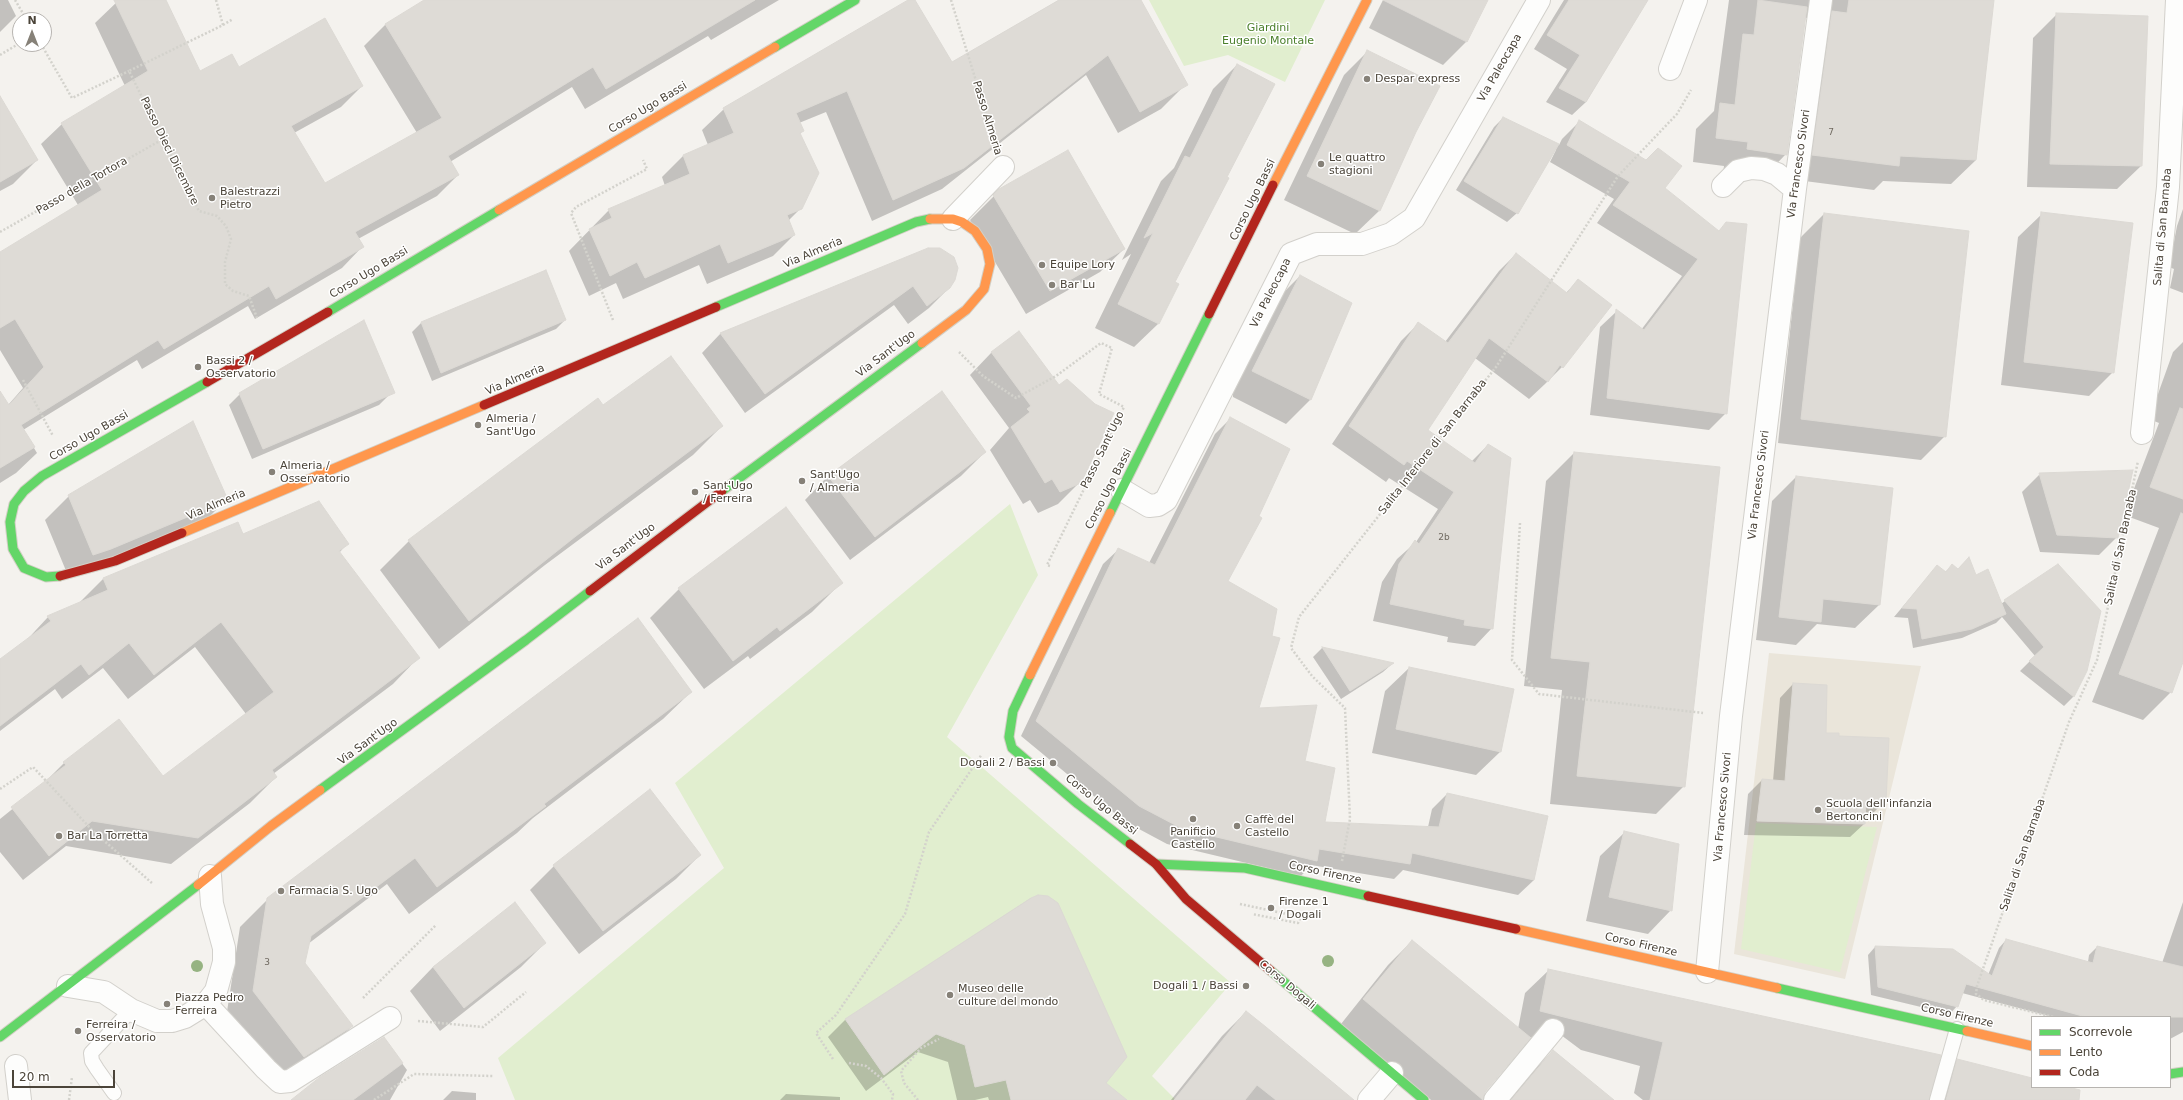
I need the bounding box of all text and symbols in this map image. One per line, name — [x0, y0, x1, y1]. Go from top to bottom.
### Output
north arrow — [12, 12, 52, 52]
text: N — [27, 14, 37, 27]
park label: Giardini Eugenio Montale — [1222, 21, 1314, 47]
street label: Via Paleocapa — [1475, 32, 1525, 104]
place label: Despar express — [1375, 72, 1460, 86]
marker: Despar express — [1362, 74, 1372, 84]
street label: Corso Ugo Bassi — [606, 79, 690, 137]
street label: Passo Almeria — [969, 79, 1005, 157]
street label: Passo Dieci Dicembre — [137, 95, 201, 207]
street label: Via Francesco Sivori — [1785, 109, 1813, 219]
house number: 7 — [1828, 128, 1834, 138]
place label: Le quattro stagioni — [1329, 151, 1386, 177]
street label: Passo della Tortora — [34, 155, 130, 217]
street label: Corso Ugo Bassi — [1228, 157, 1278, 243]
marker: Le quattro stagioni — [1316, 159, 1326, 169]
street label: Salita di San Barnaba — [2151, 168, 2175, 286]
place label: Balestrazzi Pietro — [220, 185, 280, 211]
marker: Balestrazzi Pietro — [207, 193, 217, 203]
street label: Via Almeria — [781, 235, 845, 271]
street label: Corso Ugo Bassi — [327, 244, 411, 302]
street label: Via Paleocapa — [1248, 256, 1294, 330]
place label: Equipe Lory — [1050, 258, 1115, 272]
marker: Equipe Lory — [1037, 260, 1047, 270]
place label: Bar Lu — [1060, 278, 1095, 292]
marker: Bar Lu — [1047, 280, 1057, 290]
street label: Via Sant'Ugo — [854, 328, 918, 380]
place label: Bassi 2 / Osservatorio — [206, 354, 276, 380]
marker: Bassi 2 / Osservatorio — [193, 362, 203, 372]
street label: Via Almeria — [483, 362, 547, 398]
street label: Salita Inferiore di San Barnaba — [1376, 377, 1490, 517]
street label: Corso Ugo Bassi — [47, 408, 131, 464]
street label: Passo Sant'Ugo — [1079, 409, 1127, 491]
place label: Almeria / Sant'Ugo — [486, 412, 536, 438]
marker: Almeria / Sant'Ugo — [473, 420, 483, 430]
street label: Via Francesco Sivori — [1746, 430, 1772, 540]
street label: Corso Ugo Bassi — [1083, 446, 1135, 532]
place label: Almeria / Osservatorio — [280, 459, 350, 485]
marker: Almeria / Osservatorio — [267, 467, 277, 477]
place label: Sant'Ugo / Almeria — [810, 468, 860, 494]
marker: Sant'Ugo / Almeria — [797, 476, 807, 486]
place label: Sant'Ugo / Ferreira — [703, 479, 753, 505]
street label: Via Almeria — [184, 487, 248, 523]
marker: Sant'Ugo / Ferreira — [690, 487, 700, 497]
street label: Salita di San Barnaba — [2102, 488, 2140, 606]
street label: Via Sant'Ugo — [594, 521, 658, 573]
house number: 2b — [1438, 533, 1450, 543]
street label: Via Sant'Ugo — [336, 716, 400, 768]
street label: Via Francesco Sivori — [1712, 752, 1734, 862]
place label: Dogali 2 / Bassi — [960, 756, 1045, 770]
marker: Dogali 2 / Bassi — [1048, 758, 1058, 768]
street label: Corso Ugo Bassi — [1062, 772, 1140, 838]
place label: Scuola dell'infanzia Bertoncini — [1826, 797, 1932, 823]
street label: Salita di San Barnaba — [1998, 797, 2048, 913]
marker: Scuola dell'infanzia Bertoncini — [1813, 805, 1823, 815]
place label: Caffè del Castello — [1245, 813, 1294, 839]
marker: Panificio Castello — [1188, 814, 1198, 824]
marker: Caffè del Castello — [1232, 821, 1242, 831]
place label: Panificio Castello — [1170, 825, 1216, 851]
place label: Bar La Torretta — [67, 829, 148, 843]
marker: Bar La Torretta — [54, 831, 64, 841]
street label: Corso Firenze — [1287, 859, 1363, 887]
place label: Farmacia S. Ugo — [289, 884, 378, 898]
marker: Farmacia S. Ugo — [276, 886, 286, 896]
place label: Firenze 1 / Dogali — [1279, 895, 1329, 921]
marker: Firenze 1 / Dogali — [1266, 903, 1276, 913]
street label: Corso Firenze — [1603, 930, 1679, 960]
street label: Corso Dogali — [1256, 957, 1318, 1013]
house number: 3 — [264, 958, 270, 968]
place label: Dogali 1 / Bassi — [1153, 979, 1238, 993]
marker: Dogali 1 / Bassi — [1241, 981, 1251, 991]
place label: Museo delle culture del mondo — [958, 982, 1058, 1008]
marker: Museo delle culture del mondo — [945, 990, 955, 1000]
place label: Piazza Pedro Ferreira — [175, 991, 244, 1017]
marker: Piazza Pedro Ferreira — [162, 999, 172, 1009]
street label: Corso Firenze — [1919, 1001, 1995, 1031]
legend — [2031, 1016, 2171, 1088]
place label: Ferreira / Osservatorio — [86, 1018, 156, 1044]
text: Scorrevole — [2069, 1025, 2133, 1039]
marker: Ferreira / Osservatorio — [73, 1026, 83, 1036]
text: Lento — [2069, 1045, 2103, 1059]
scale bar — [14, 1062, 117, 1088]
text: Coda — [2069, 1065, 2100, 1079]
text: 20 m — [19, 1070, 50, 1084]

